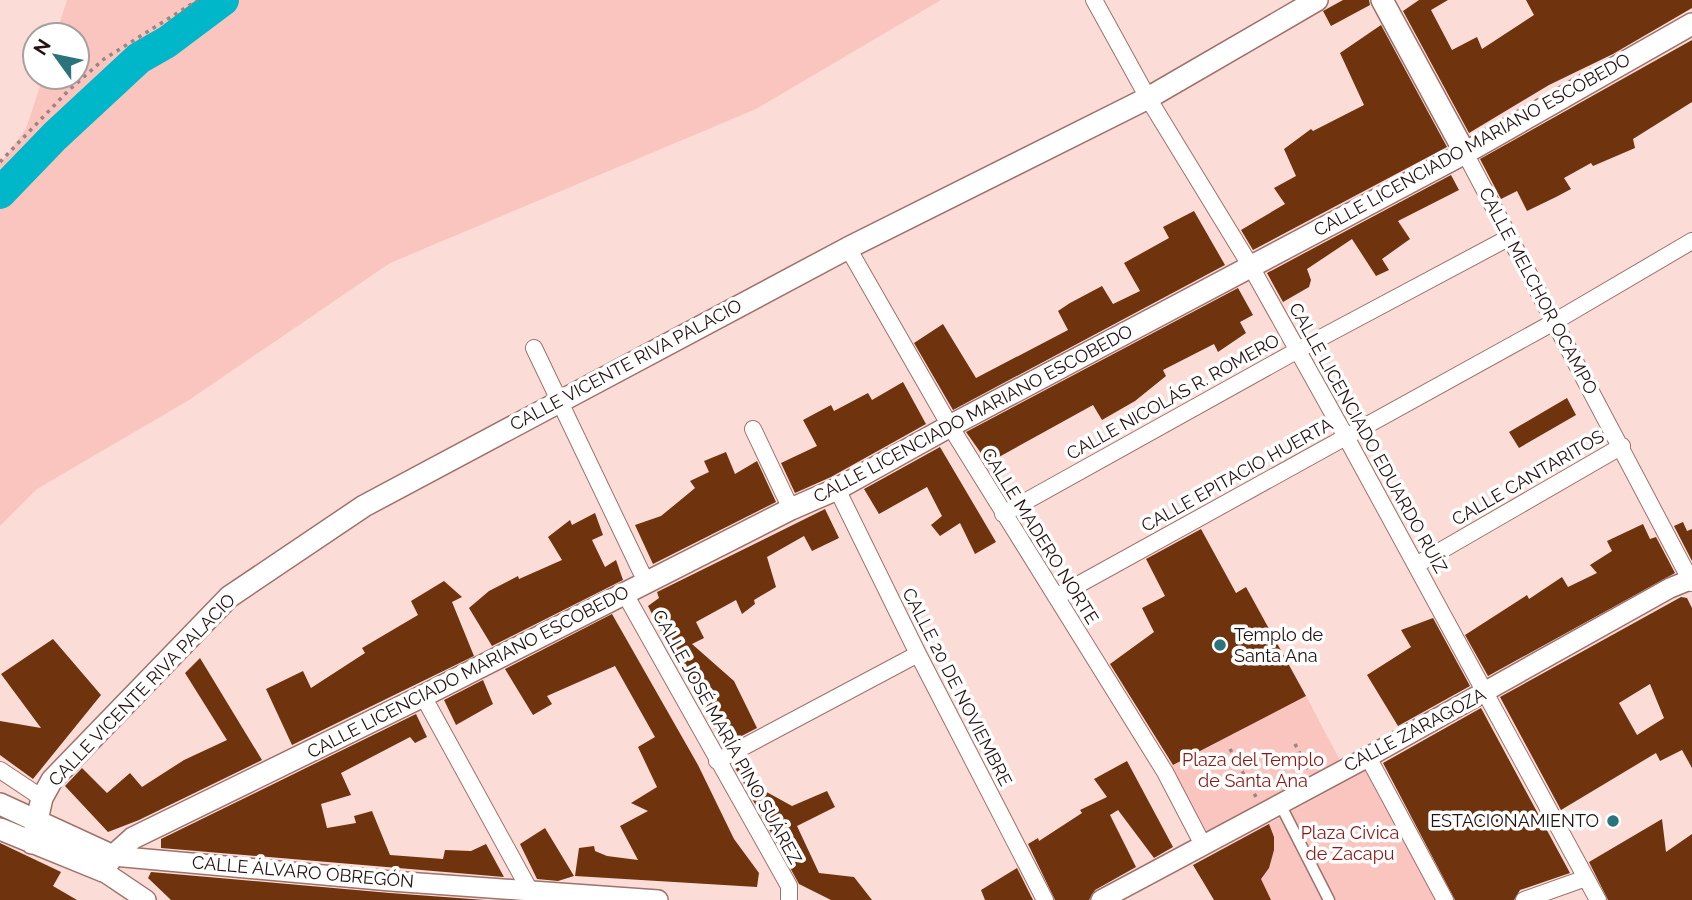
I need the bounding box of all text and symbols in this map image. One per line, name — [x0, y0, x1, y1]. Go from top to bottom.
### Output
north arrow — [21, 21, 91, 91]
text: N — [29, 35, 55, 59]
street label: CALLE LICENCIADO MARIANO ESCOBEDO — [1310, 49, 1634, 241]
street label: CALLE MELCHOR OCAMPO — [1475, 184, 1602, 398]
street label: CALLE VICENTE RIVA PALACIO — [506, 294, 745, 435]
street label: CALLE LICENCIADO EDUARDO RUÍZ — [1285, 298, 1453, 577]
street label: CALLE LICENCIADO MARIANO ESCOBEDO — [810, 320, 1136, 507]
street label: CALLE NICOLÁS R. ROMERO — [1062, 328, 1283, 464]
street label: CALLE EPITACIO HUERTA — [1138, 413, 1336, 536]
street label: CALLE CANTARITOS — [1448, 425, 1608, 530]
street label: CALLE MADERO NORTE — [978, 444, 1103, 628]
street label: CALLE LICENCIADO MARIANO ESCOBEDO — [303, 581, 632, 762]
street label: CALLE 20 DE NOVIEMBRE — [898, 584, 1017, 789]
street label: CALLE VICENTE RIVA PALACIO — [44, 589, 239, 790]
street label: CALLE JOSÉ MARÍA PINO SUÁREZ — [649, 606, 807, 867]
place label: Templo de Santa Ana — [1234, 624, 1324, 666]
marker: Templo de Santa Ana — [1212, 637, 1228, 653]
street label: CALLE ZARAGOZA — [1340, 683, 1489, 776]
park label: Plaza del Templo de Santa Ana — [1182, 749, 1324, 791]
place label: ESTACIONAMIENTO — [1430, 810, 1599, 831]
marker: ESTACIONAMIENTO — [1605, 813, 1621, 829]
park label: Plaza Civica de Zacapu — [1301, 822, 1399, 864]
street label: CALLE ÁLVARO OBREGÓN — [191, 850, 415, 892]

